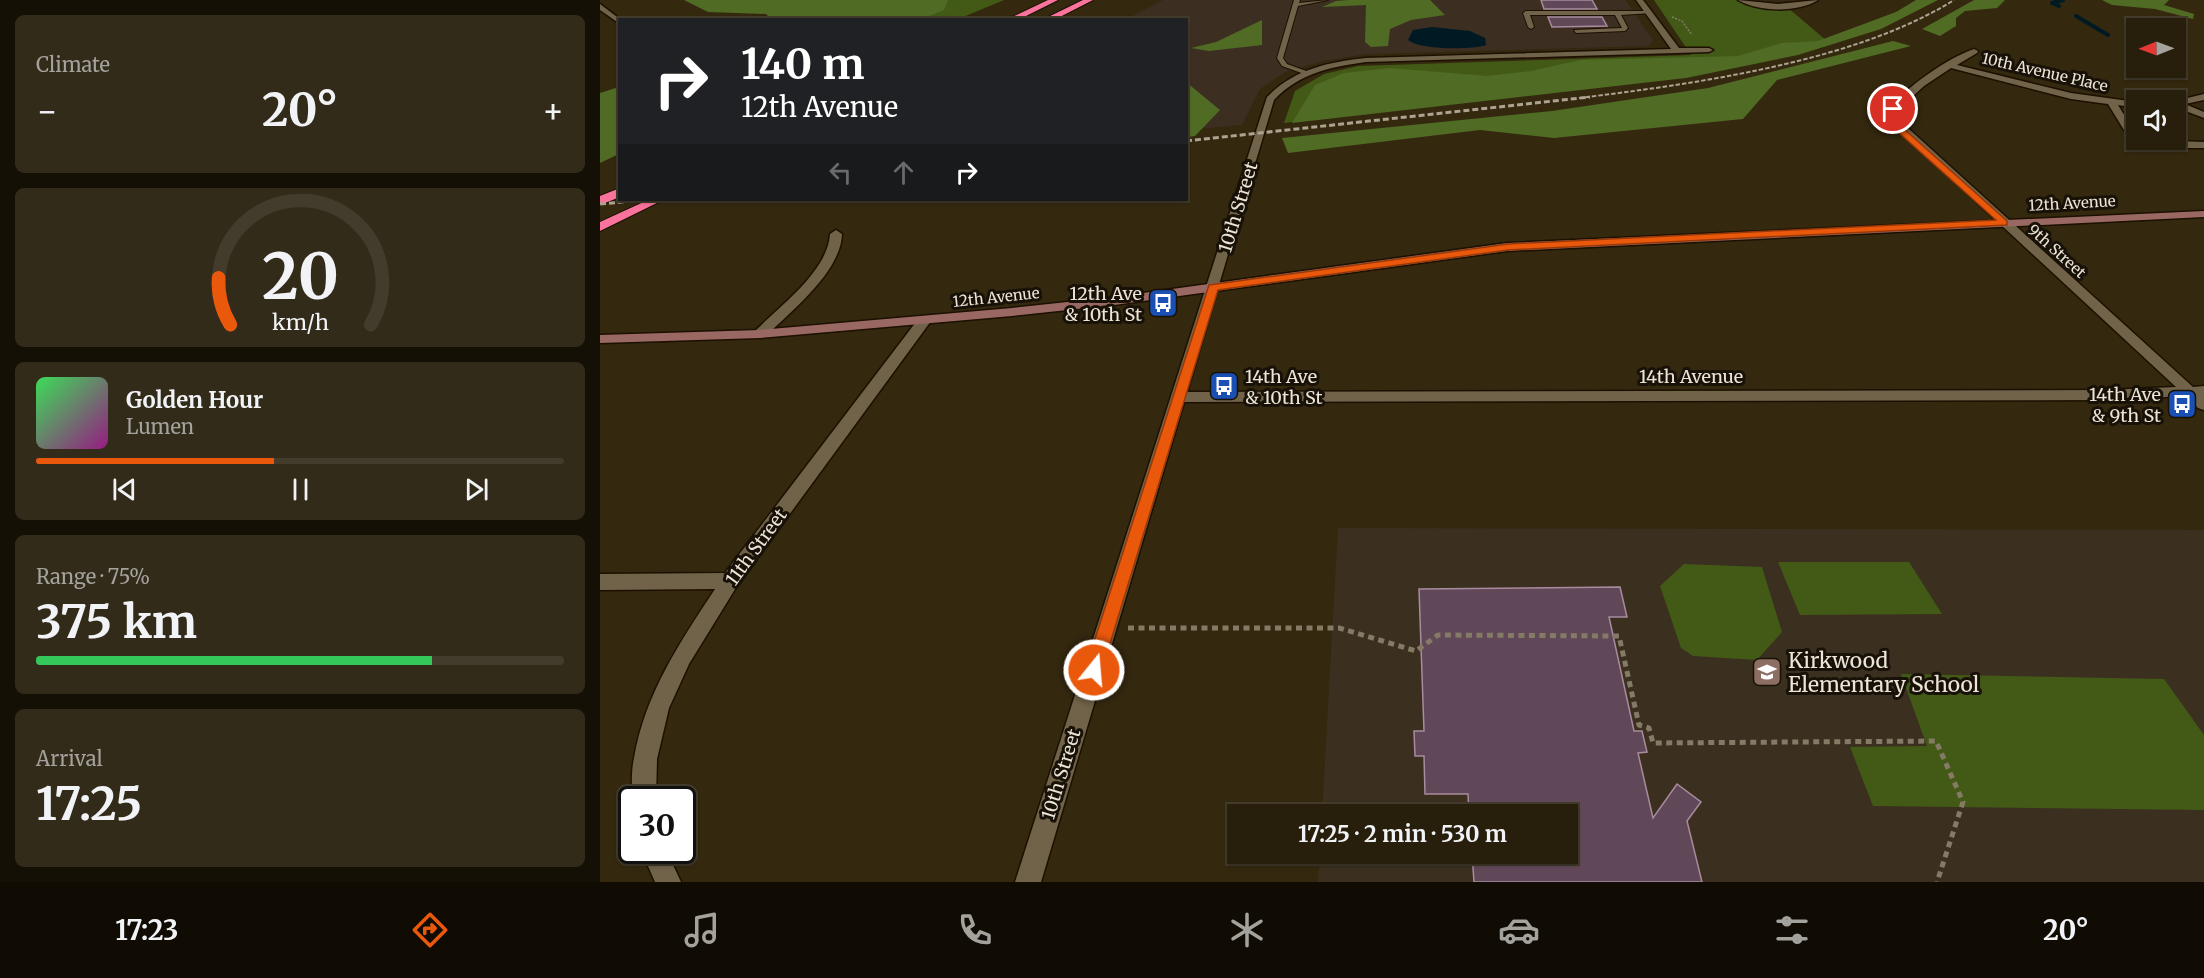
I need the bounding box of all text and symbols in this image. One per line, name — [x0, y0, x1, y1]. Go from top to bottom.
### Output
north arrow — [2126, 18, 2186, 78]
map controls — [2126, 18, 2186, 150]
text: 140 m — [741, 38, 864, 90]
icon: right — [642, 42, 720, 120]
street label: 10th Avenue Place — [1980, 48, 2110, 96]
text: Climate — [36, 52, 110, 77]
text: 20° — [262, 82, 338, 138]
pin — [1867, 83, 1918, 134]
text: 12th Avenue — [741, 90, 898, 124]
button: sound — [2126, 90, 2186, 150]
text: − — [36, 91, 58, 132]
text: + — [542, 91, 564, 132]
icon: arrive — [1876, 92, 1909, 125]
icon: left — [824, 156, 857, 189]
icon: ahead — [887, 156, 920, 189]
icon: right — [950, 156, 983, 189]
street label: 10th Street — [1213, 159, 1263, 255]
street label: 12th Avenue — [2028, 191, 2116, 215]
street label: 9th Street — [2024, 220, 2090, 282]
text: 20 — [261, 238, 339, 316]
place label: 12th Ave & 10th St — [1064, 282, 1142, 326]
street label: 12th Avenue — [952, 283, 1041, 311]
bus stop icon: 12th Ave & 10th St — [1147, 287, 1179, 319]
text: km/h — [272, 309, 328, 336]
place label: 14th Ave & 10th St — [1245, 365, 1323, 409]
street label: 14th Avenue — [1639, 365, 1743, 388]
bus stop icon: 14th Ave & 10th St — [1208, 370, 1240, 402]
place label: 14th Ave & 9th St — [2089, 383, 2161, 427]
text: Golden Hour — [126, 386, 263, 414]
bus stop icon: 14th Ave & 9th St — [2166, 388, 2198, 420]
text: Lumen — [126, 414, 194, 439]
icon: previous — [108, 473, 141, 506]
icon: pause — [284, 473, 317, 506]
icon: next — [460, 473, 493, 506]
street label: 11th Street — [720, 504, 792, 590]
text: Range · 75% — [36, 564, 150, 589]
text: 375 km — [36, 594, 197, 650]
position arrow — [1062, 638, 1126, 702]
place label: Kirkwood Elementary School — [1788, 647, 1980, 698]
school or university icon: Kirkwood Elementary School — [1751, 656, 1783, 688]
street label: 10th Street — [1036, 726, 1086, 822]
text: Arrival — [36, 746, 103, 771]
text: 17:25 — [36, 776, 142, 832]
speed limit sign: 30 — [618, 786, 696, 864]
text: 17:25 · 2 min · 530 m — [1298, 820, 1507, 848]
icon: directions — [409, 909, 451, 951]
icon: music — [681, 909, 723, 951]
icon: phone — [954, 909, 996, 951]
icon: climate — [1226, 909, 1268, 951]
icon: car — [1498, 909, 1540, 951]
icon: filters — [1771, 909, 1813, 951]
text: 17:23 — [115, 913, 178, 947]
text: 20° — [2043, 913, 2089, 947]

